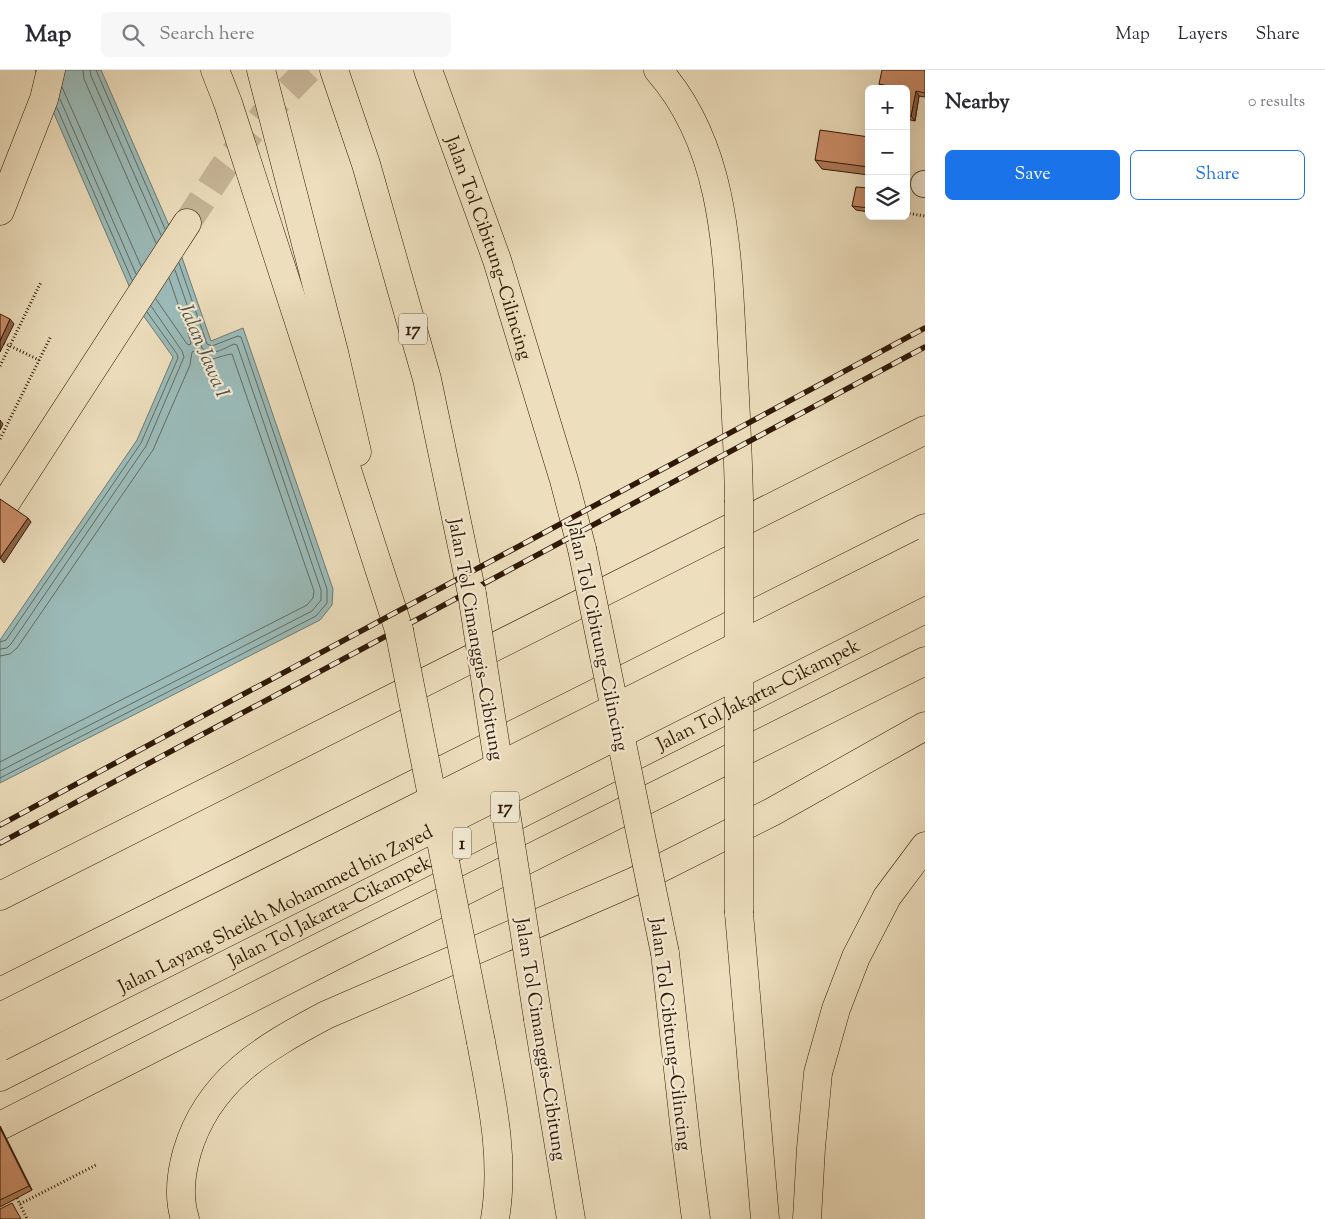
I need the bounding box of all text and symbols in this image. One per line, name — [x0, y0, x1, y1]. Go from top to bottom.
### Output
search box — [101, 12, 451, 57]
text: Map — [25, 18, 71, 52]
icon: search — [119, 21, 147, 49]
text: Search here — [159, 21, 255, 48]
text: Map — [1115, 22, 1150, 48]
text: Layers — [1178, 22, 1228, 48]
text: Share — [1256, 22, 1300, 48]
map controls — [865, 85, 910, 220]
button: + — [865, 85, 910, 130]
text: Nearby — [945, 88, 1010, 118]
text: 0 results — [1248, 91, 1305, 114]
button: − — [865, 130, 910, 175]
street label: Jalan Tol Cibitung–Cilincing — [437, 132, 538, 363]
button: Save — [945, 150, 1120, 200]
button: Share — [1130, 150, 1305, 200]
button: layers — [865, 175, 910, 220]
water label: Jalan Jawa I — [169, 298, 236, 403]
road number: 17 — [399, 313, 427, 344]
street label: Jalan Tol Cimanggis–Cibitung — [440, 515, 509, 763]
street label: Jalan Tol Cibitung–Cilincing — [559, 518, 634, 754]
street label: Jalan Tol Jakarta–Cikampek — [651, 633, 866, 759]
road number: 17 — [491, 792, 519, 822]
street label: Jalan Layang Sheikh Mohammed bin Zayed — [113, 819, 438, 1002]
road number: 1 — [453, 828, 471, 858]
street label: Jalan Tol Jakarta–Cikampek — [223, 850, 437, 976]
street label: Jalan Tol Cimanggis–Cibitung — [507, 915, 572, 1163]
street label: Jalan Tol Cibitung–Cilincing — [642, 915, 697, 1152]

